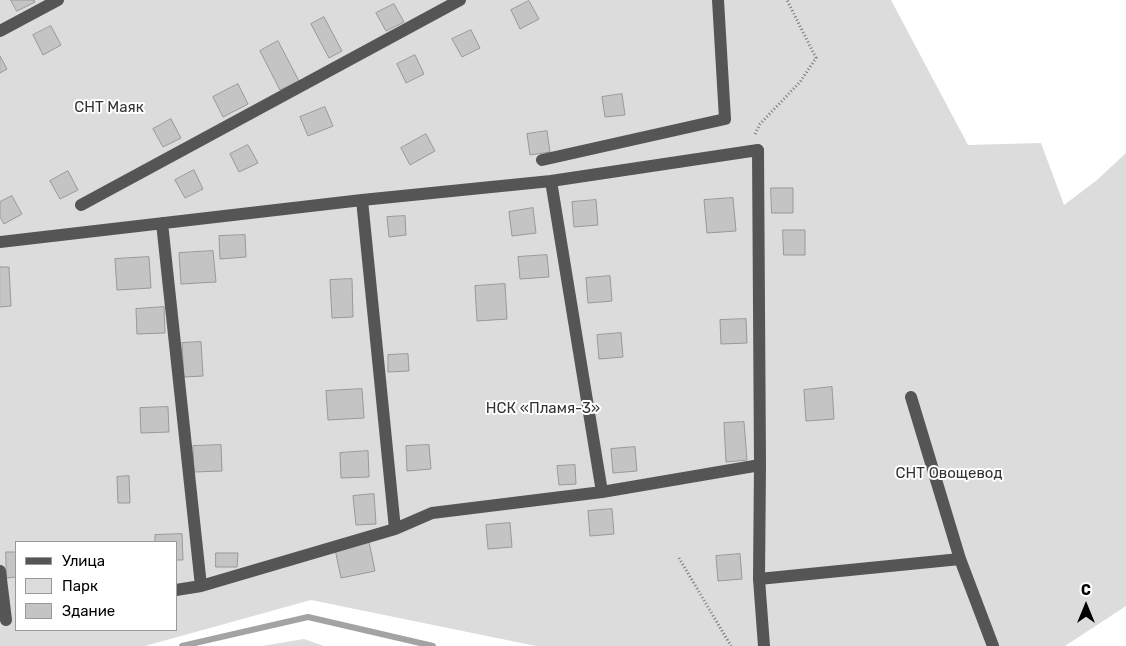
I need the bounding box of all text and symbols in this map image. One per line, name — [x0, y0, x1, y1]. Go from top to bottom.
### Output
park label: СНТ Маяк — [74, 99, 144, 117]
park label: НСК «Пламя-3» — [486, 400, 600, 418]
park label: СНТ Овощевод — [896, 465, 1002, 483]
legend — [15, 541, 178, 631]
text: Улица — [62, 552, 105, 570]
text: Парк — [62, 577, 98, 595]
north arrow — [1061, 581, 1111, 631]
text: С — [1081, 582, 1091, 599]
text: Здание — [62, 602, 115, 620]

